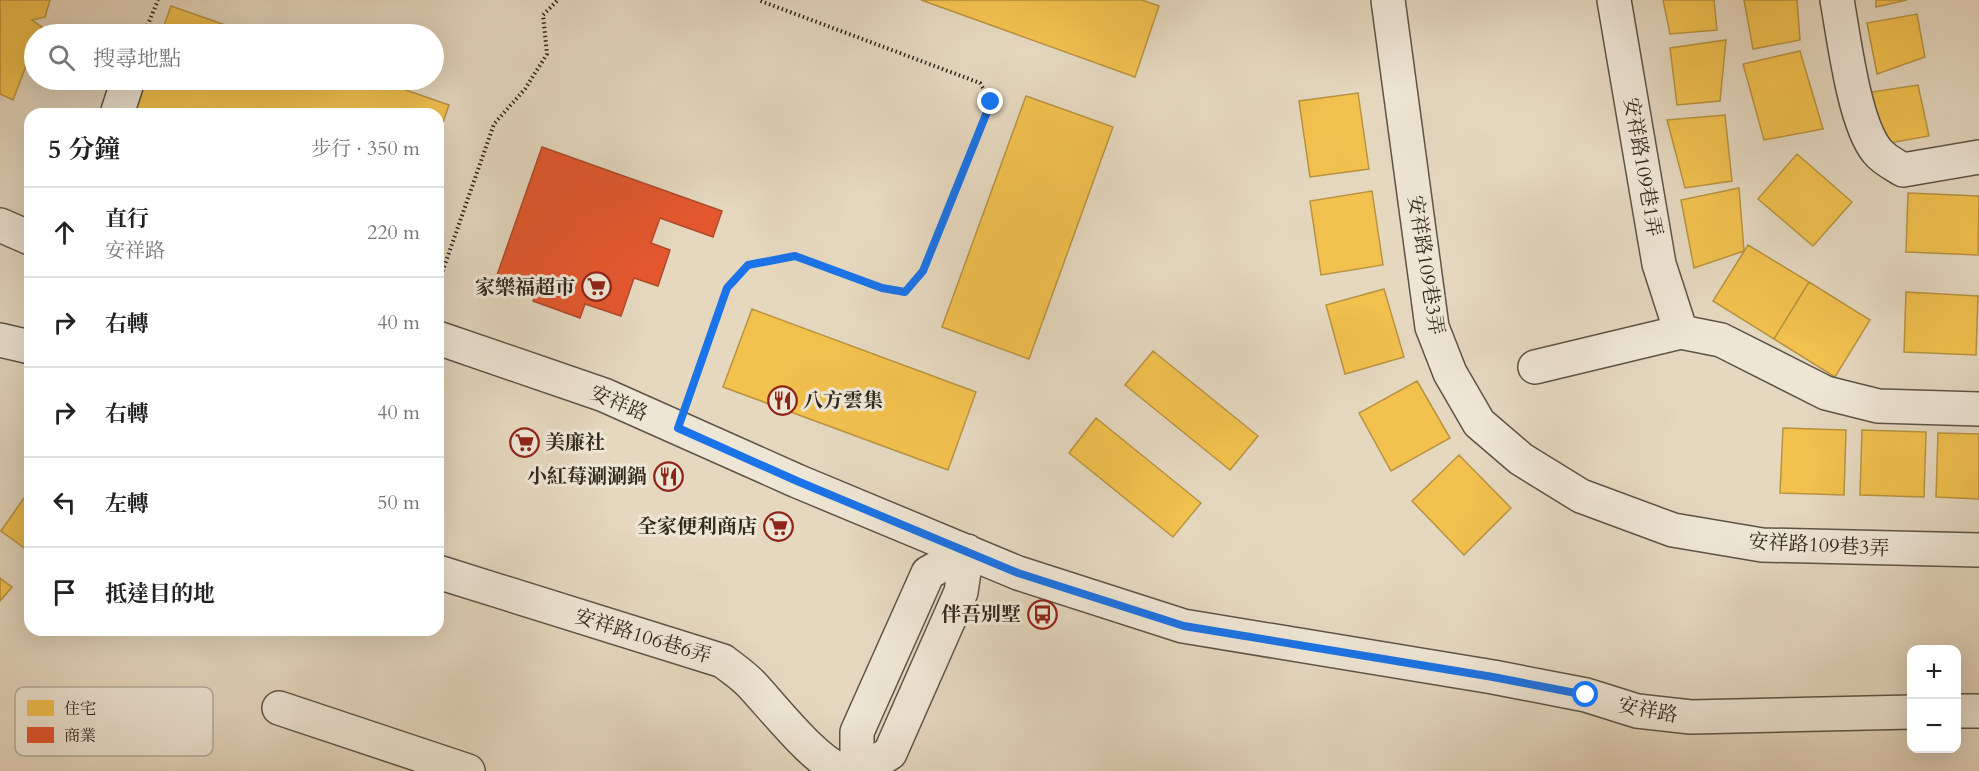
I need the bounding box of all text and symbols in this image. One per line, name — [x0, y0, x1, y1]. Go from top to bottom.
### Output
search box — [24, 24, 444, 90]
icon: search — [45, 41, 78, 74]
text: 搜尋地點 — [93, 44, 181, 74]
route end — [977, 88, 1003, 114]
street label: 安祥路109巷1弄 — [1617, 95, 1669, 239]
text: 5 分鐘 — [48, 132, 120, 167]
text: 步行 · 350 m — [311, 135, 420, 162]
street label: 安祥路109巷3弄 — [1402, 193, 1450, 337]
text: 直行 — [105, 204, 149, 234]
icon: ahead — [48, 216, 81, 249]
text: 220 m — [367, 219, 420, 246]
text: 安祥路 — [105, 237, 165, 264]
supermarket icon: 家樂福超市 — [580, 271, 612, 303]
place label: 家樂福超市 — [475, 274, 575, 301]
icon: right — [48, 306, 81, 339]
text: 右轉 — [105, 309, 149, 339]
text: 40 m — [377, 309, 420, 336]
street label: 安祥路 — [586, 379, 652, 427]
restaurant icon: 八方雲集 — [766, 384, 798, 416]
place label: 八方雲集 — [803, 387, 883, 414]
icon: right — [48, 396, 81, 429]
text: 右轉 — [105, 399, 149, 429]
text: 40 m — [377, 399, 420, 426]
supermarket icon: 美廉社 — [508, 426, 540, 458]
place label: 美廉社 — [545, 429, 605, 456]
restaurant icon: 小紅莓涮涮鍋 — [652, 460, 684, 492]
place label: 小紅莓涮涮鍋 — [527, 463, 647, 490]
icon: left — [48, 486, 81, 519]
text: 左轉 — [105, 489, 149, 519]
text: 50 m — [377, 489, 420, 516]
supermarket icon: 全家便利商店 — [762, 510, 794, 542]
place label: 全家便利商店 — [637, 513, 757, 540]
street label: 安祥路109巷3弄 — [1748, 528, 1890, 562]
icon: arrive — [48, 576, 81, 609]
text: 抵達目的地 — [105, 579, 215, 609]
bus stop icon: 伴吾別墅 — [1026, 598, 1058, 630]
place label: 伴吾別墅 — [941, 601, 1021, 628]
street label: 安祥路106巷6弄 — [572, 602, 714, 670]
map controls — [1907, 645, 1961, 753]
button: + — [1907, 645, 1961, 699]
route start — [1572, 681, 1598, 707]
legend — [15, 687, 213, 756]
street label: 安祥路 — [1616, 691, 1680, 729]
text: 住宅 — [64, 698, 96, 720]
button: − — [1907, 699, 1961, 753]
text: 商業 — [64, 725, 96, 747]

